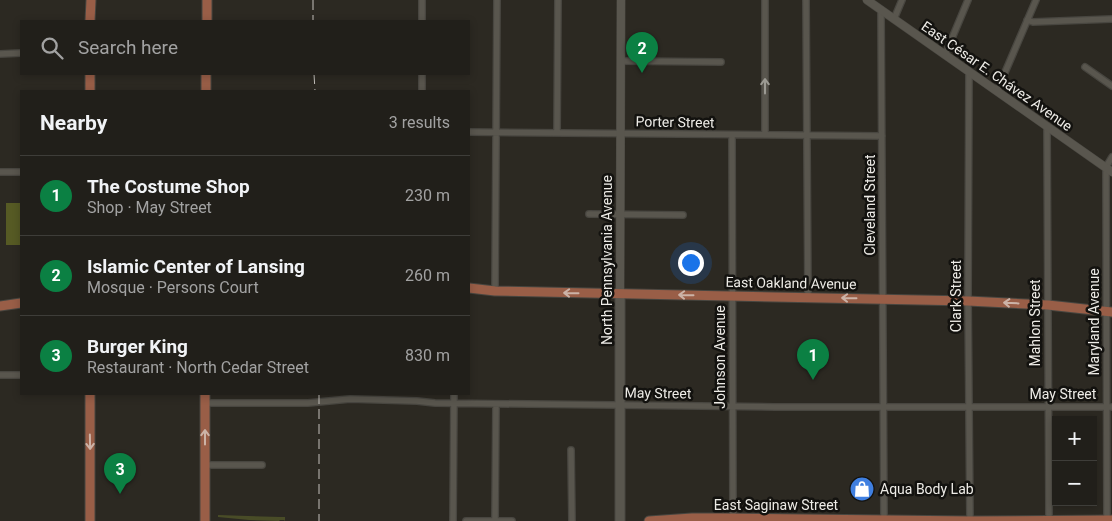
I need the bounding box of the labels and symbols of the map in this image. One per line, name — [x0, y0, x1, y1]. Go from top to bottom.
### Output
street label: East César E. Chávez Avenue — [919, 18, 1075, 134]
pin: 2 — [626, 32, 658, 73]
one-way arrow — [760, 79, 770, 95]
street label: Porter Street — [635, 113, 715, 131]
street label: Cleveland Street — [862, 154, 878, 256]
street label: North Pennsylvania Avenue — [599, 175, 615, 345]
your location — [678, 250, 704, 276]
street label: Clark Street — [948, 259, 964, 332]
street label: Maryland Avenue — [1086, 268, 1102, 376]
street label: East Oakland Avenue — [725, 274, 857, 292]
street label: Mahlon Street — [1027, 279, 1043, 367]
one-way arrow — [563, 288, 580, 298]
one-way arrow — [679, 290, 695, 300]
one-way arrow — [841, 294, 857, 303]
one-way arrow — [1003, 298, 1019, 308]
street label: Johnson Avenue — [712, 305, 728, 409]
pin: 1 — [797, 339, 829, 380]
street label: May Street — [624, 384, 692, 402]
street label: May Street — [1030, 386, 1097, 402]
one-way arrow — [200, 430, 210, 446]
one-way arrow — [86, 434, 95, 450]
pin: 3 — [104, 453, 136, 494]
shop icon: Aqua Body Lab — [849, 476, 875, 502]
place label: Aqua Body Lab — [880, 481, 974, 497]
street label: East Saginaw Street — [714, 497, 839, 513]

